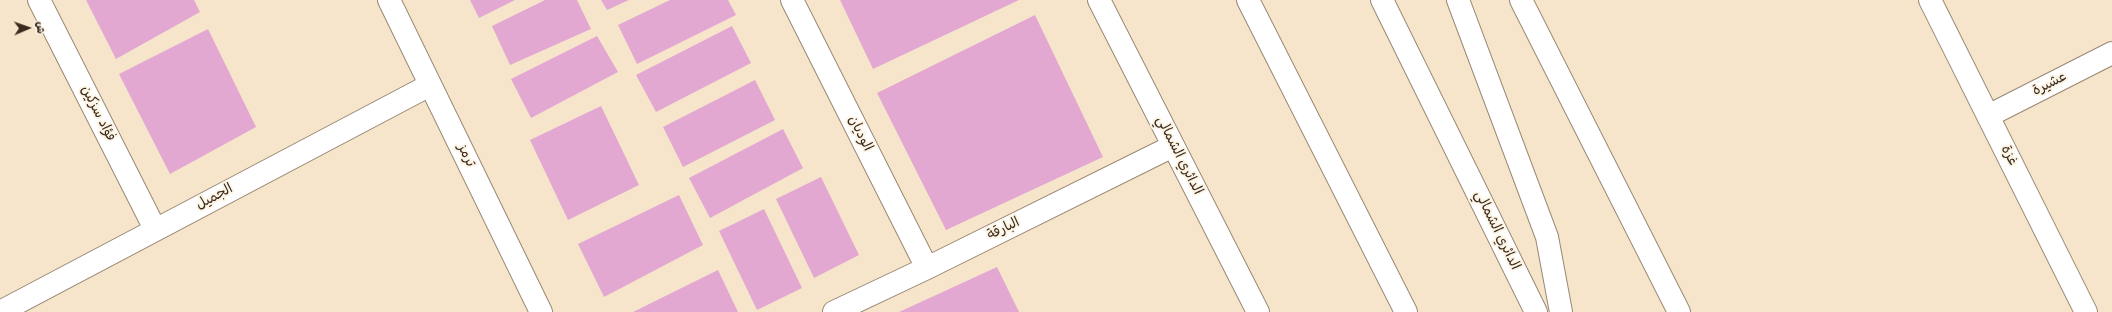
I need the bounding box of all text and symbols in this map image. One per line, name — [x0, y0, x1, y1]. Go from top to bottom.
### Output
north arrow — [8, 8, 48, 48]
text: ش — [32, 21, 48, 34]
street label: عشيرة — [2030, 69, 2070, 101]
street label: فؤاد سزكين — [76, 83, 118, 145]
street label: الوديان — [843, 113, 875, 155]
street label: الدائري الشمالي — [1151, 114, 1205, 198]
street label: ترمز — [452, 142, 478, 170]
street label: غزة — [1996, 143, 2020, 169]
street label: الجميل — [194, 181, 236, 215]
street label: الدائري الشمالي — [1470, 189, 1522, 273]
street label: البارقة — [985, 215, 1023, 245]

